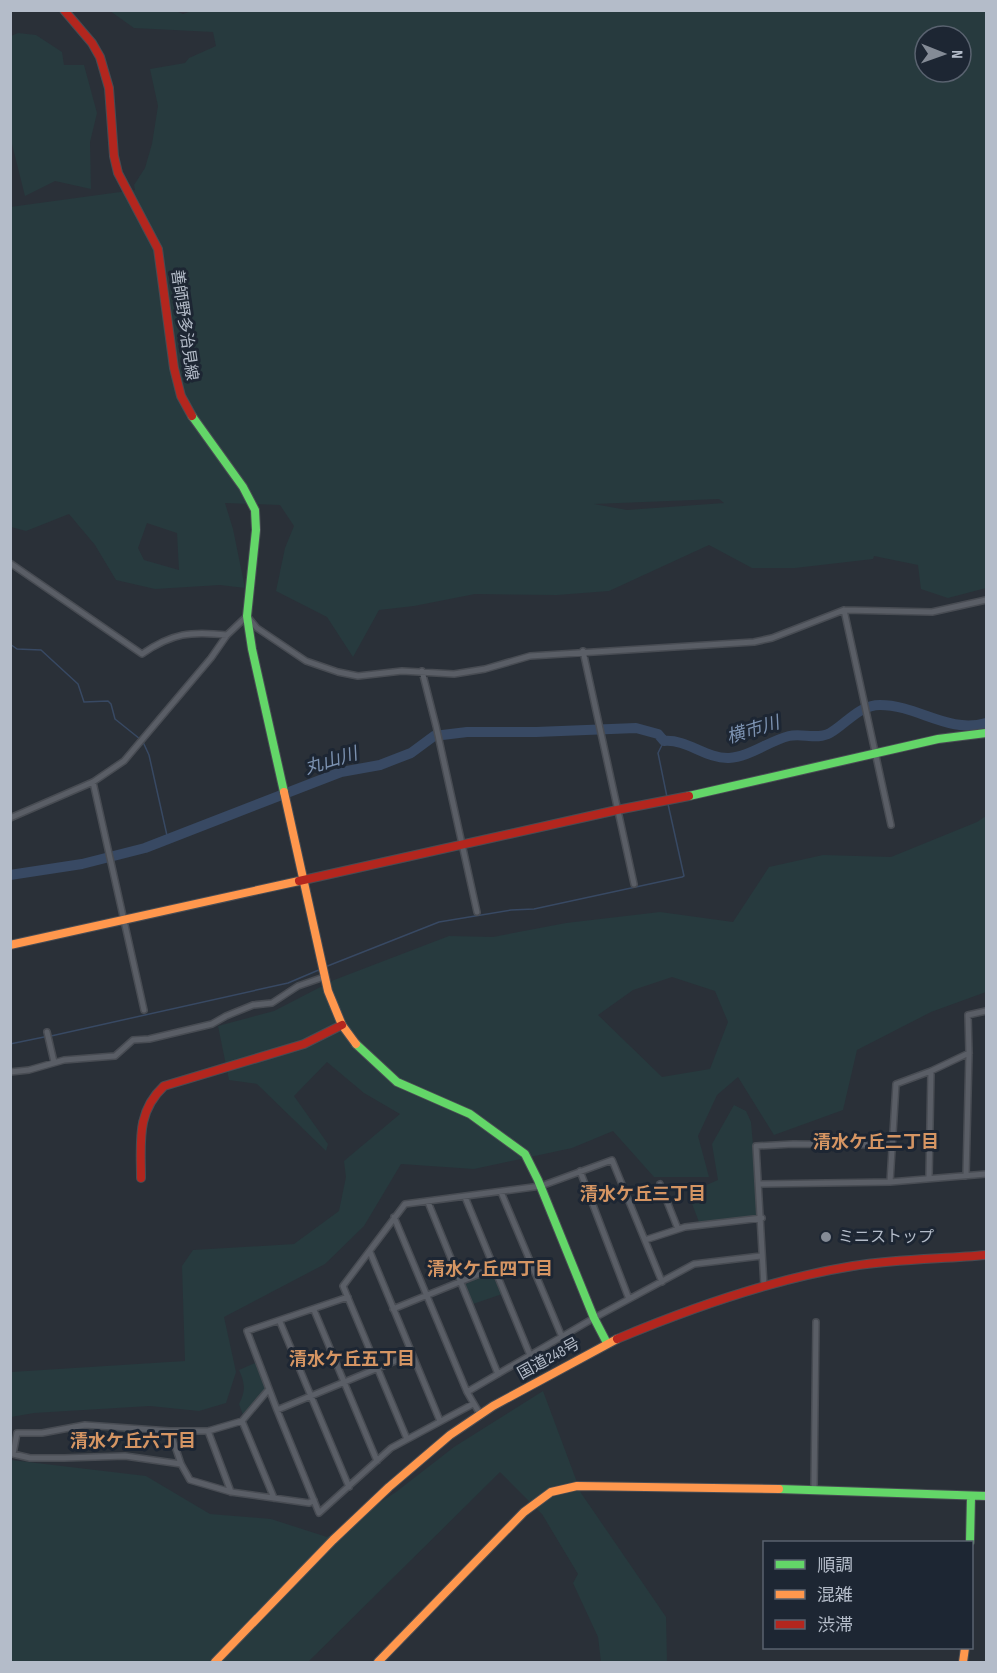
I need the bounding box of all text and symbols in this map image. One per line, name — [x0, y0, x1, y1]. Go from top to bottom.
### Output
north arrow — [913, 24, 973, 84]
text: N — [947, 50, 966, 59]
street label: 善師野多治見線 — [167, 268, 201, 382]
water label: 横市川 — [724, 711, 784, 748]
water label: 丸山川 — [302, 742, 362, 779]
district label: 清水ケ丘二丁目 — [813, 1132, 939, 1153]
district label: 清水ケ丘三丁目 — [580, 1184, 706, 1205]
place label: ミニストップ — [838, 1228, 934, 1247]
marker: ミニストップ — [819, 1230, 833, 1244]
district label: 清水ケ丘四丁目 — [427, 1259, 553, 1280]
street label: 国道248号 — [515, 1334, 583, 1384]
district label: 清水ケ丘五丁目 — [289, 1349, 415, 1370]
district label: 清水ケ丘六丁目 — [70, 1431, 196, 1452]
legend — [763, 1541, 973, 1649]
text: 順調 — [817, 1555, 853, 1576]
text: 混雑 — [817, 1585, 853, 1606]
text: 渋滞 — [817, 1615, 853, 1636]

